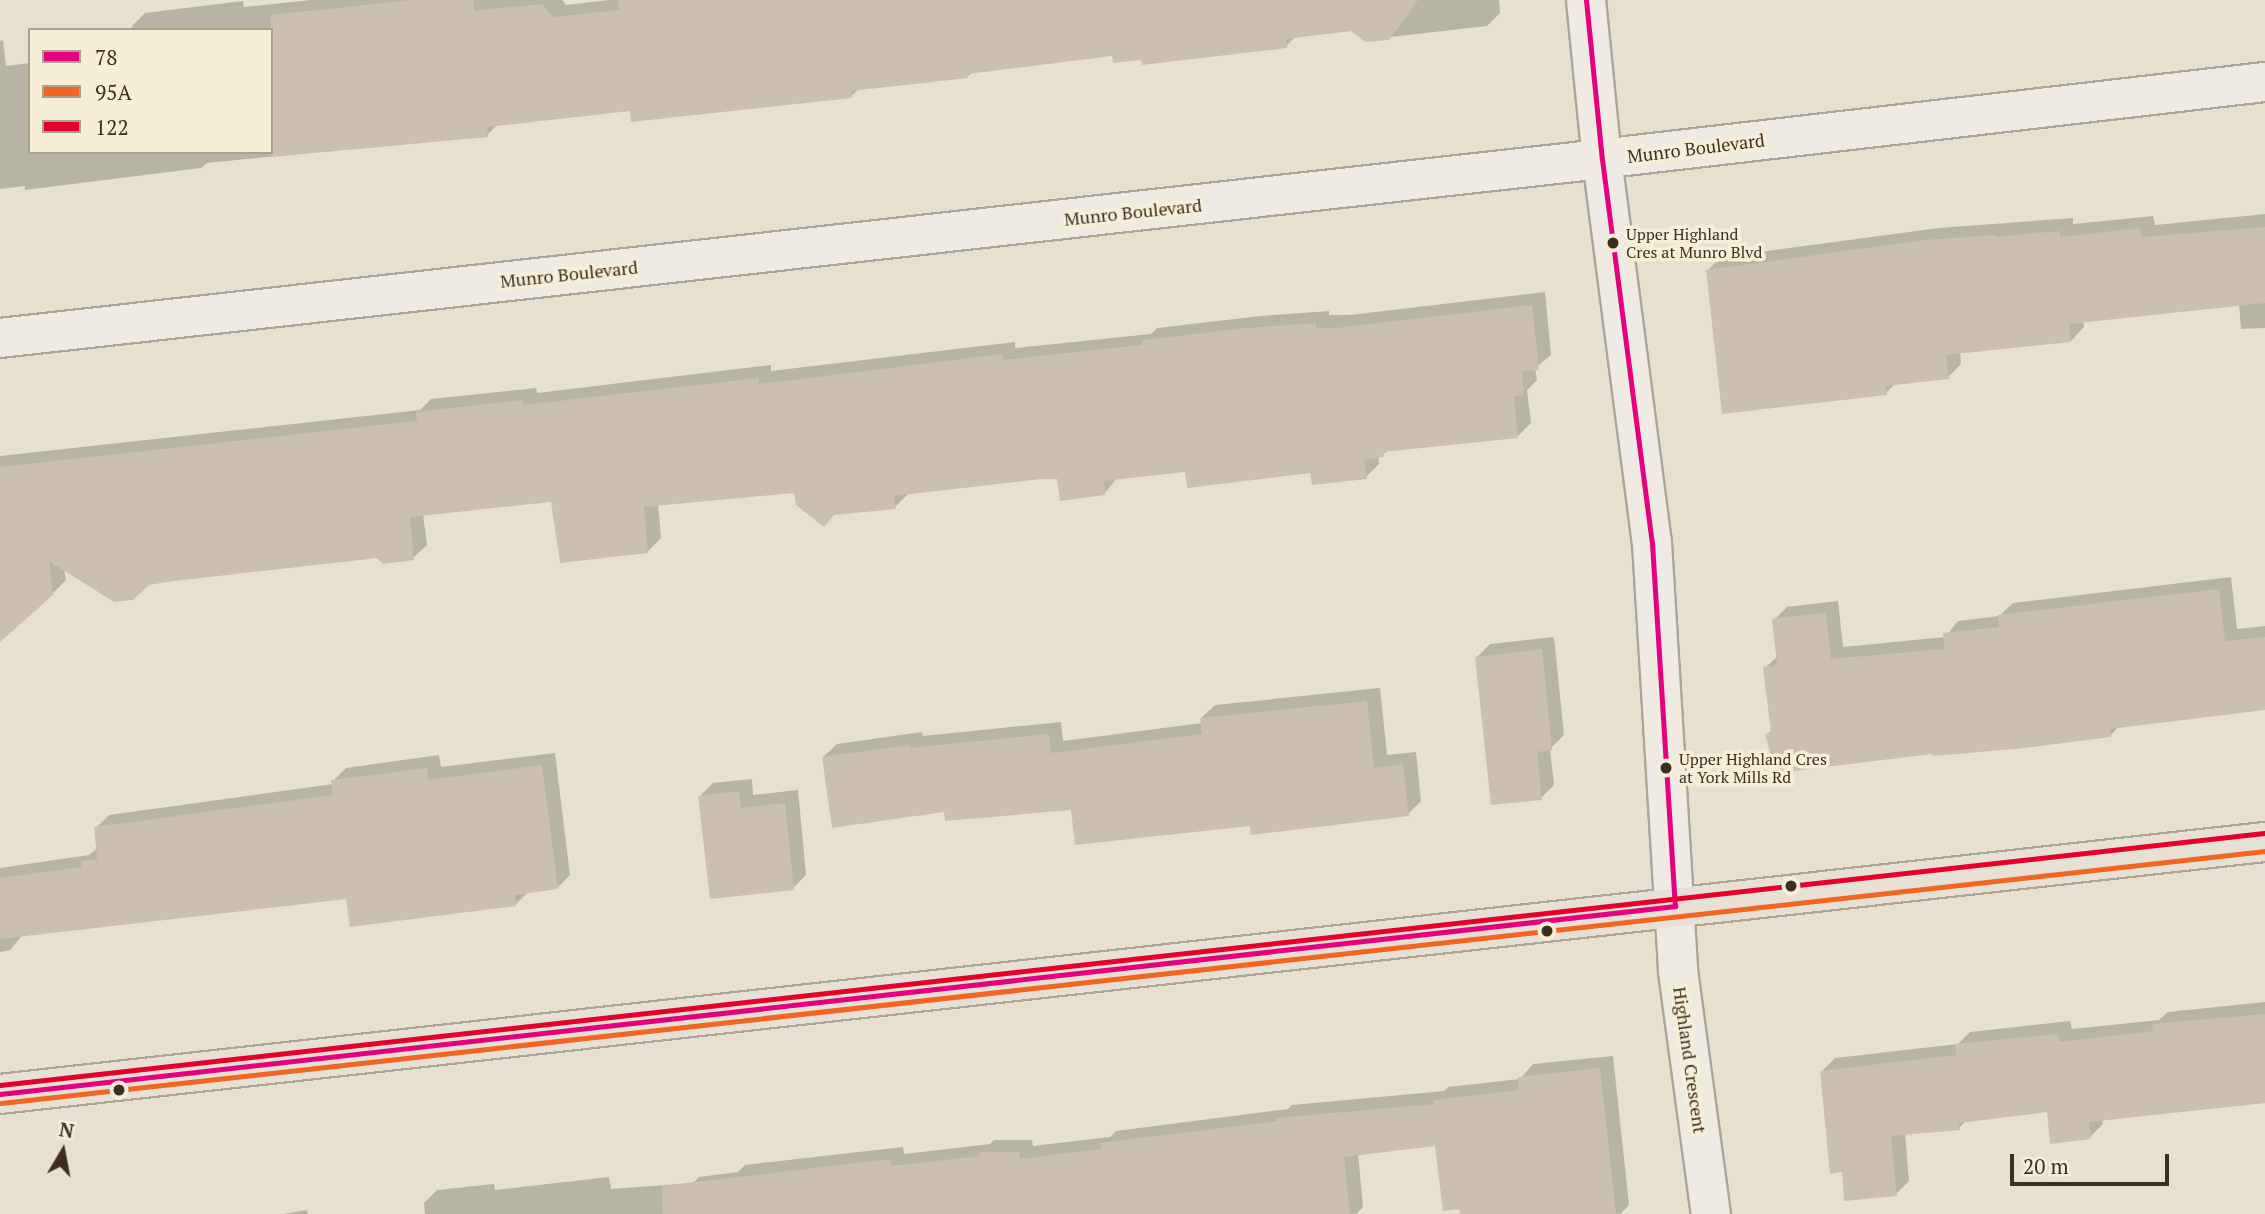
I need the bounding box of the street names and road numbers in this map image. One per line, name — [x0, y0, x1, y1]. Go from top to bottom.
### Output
street label: Munro Boulevard — [1626, 129, 1766, 167]
street label: Munro Boulevard — [1063, 194, 1203, 230]
street label: Munro Boulevard — [499, 256, 639, 292]
street label: Highland Crescent — [1669, 985, 1711, 1135]

